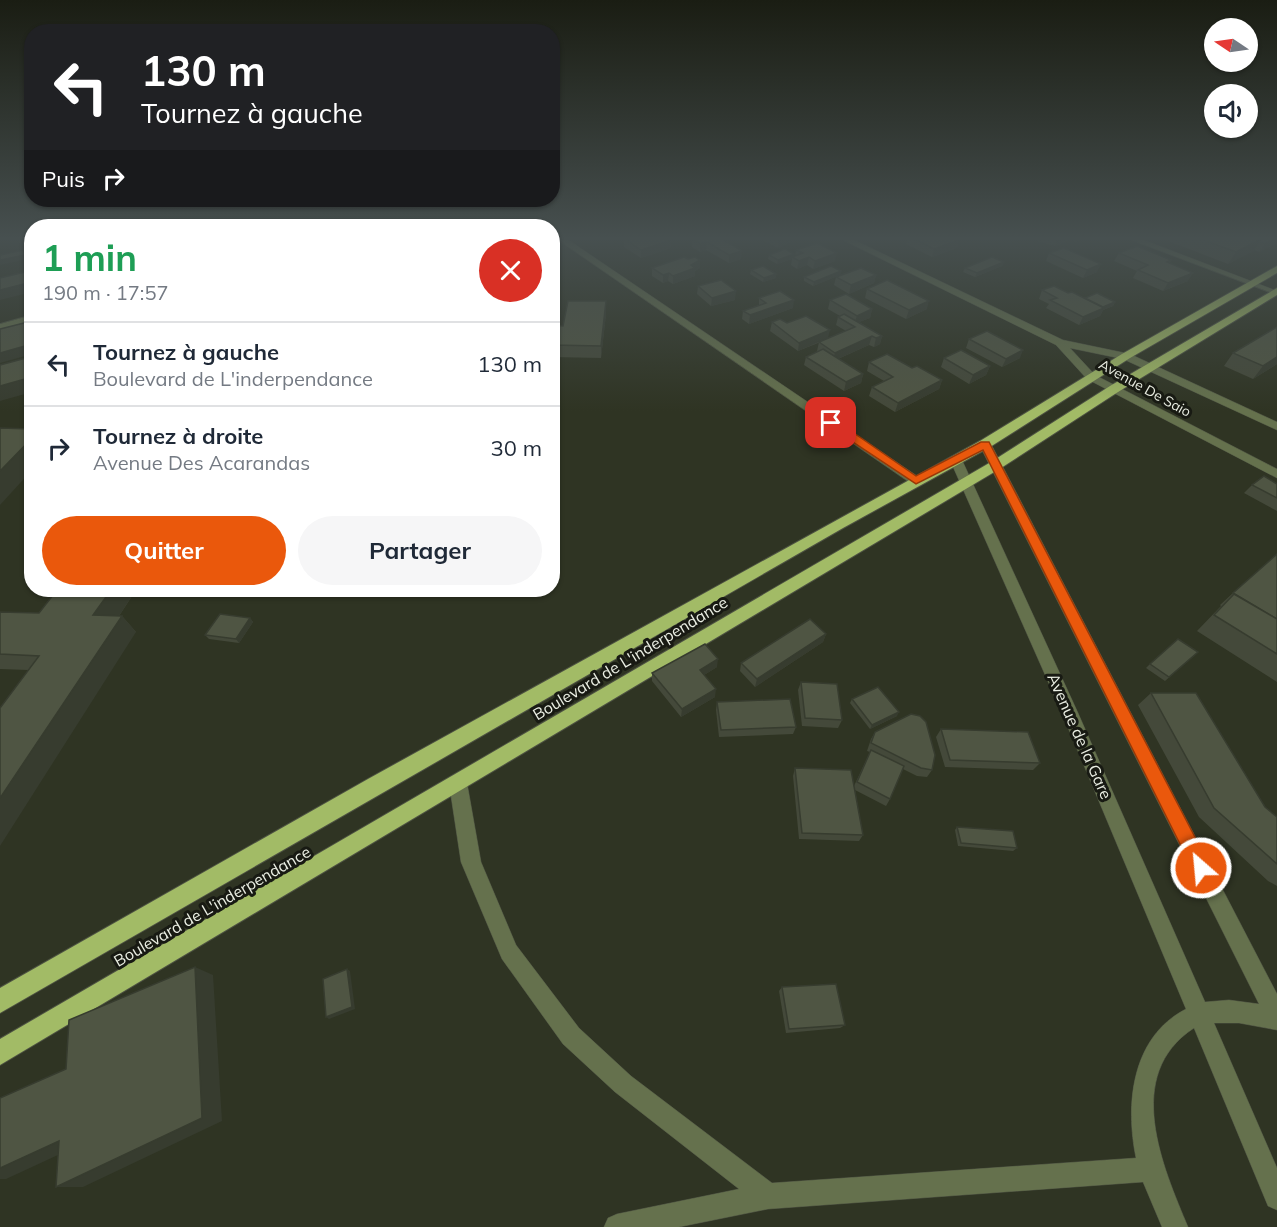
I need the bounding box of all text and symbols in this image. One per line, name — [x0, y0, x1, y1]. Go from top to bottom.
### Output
north arrow — [1204, 18, 1258, 72]
map controls — [1204, 18, 1258, 138]
text: 130 m — [141, 44, 266, 97]
icon: left — [42, 48, 120, 126]
button: sound — [1204, 84, 1258, 138]
text: Tournez à gauche — [141, 96, 363, 130]
icon: right — [97, 162, 130, 195]
text: Puis — [42, 165, 85, 193]
text: 1 min — [42, 235, 137, 280]
button: close — [479, 239, 542, 302]
text: 190 m · 17:57 — [42, 280, 168, 305]
text: Tournez à gauche — [93, 338, 279, 366]
icon: left — [42, 348, 75, 381]
text: 130 m — [477, 350, 542, 378]
street label: Avenue De Saio — [1096, 355, 1194, 421]
text: Boulevard de L'inderpendance — [93, 366, 373, 391]
pin — [805, 397, 856, 448]
icon: arrive — [814, 406, 847, 439]
text: Tournez à droite — [93, 422, 263, 450]
icon: right — [42, 432, 75, 465]
text: 30 m — [491, 434, 542, 462]
text: Avenue Des Acarandas — [93, 450, 310, 475]
button: Quitter — [42, 516, 286, 585]
button: Partager — [298, 516, 542, 585]
street label: Boulevard de L'inderpendance — [529, 592, 731, 724]
street label: Avenue de la Gare — [1043, 670, 1117, 802]
position arrow — [1169, 836, 1233, 900]
street label: Boulevard de L'inderpendance — [110, 841, 314, 971]

